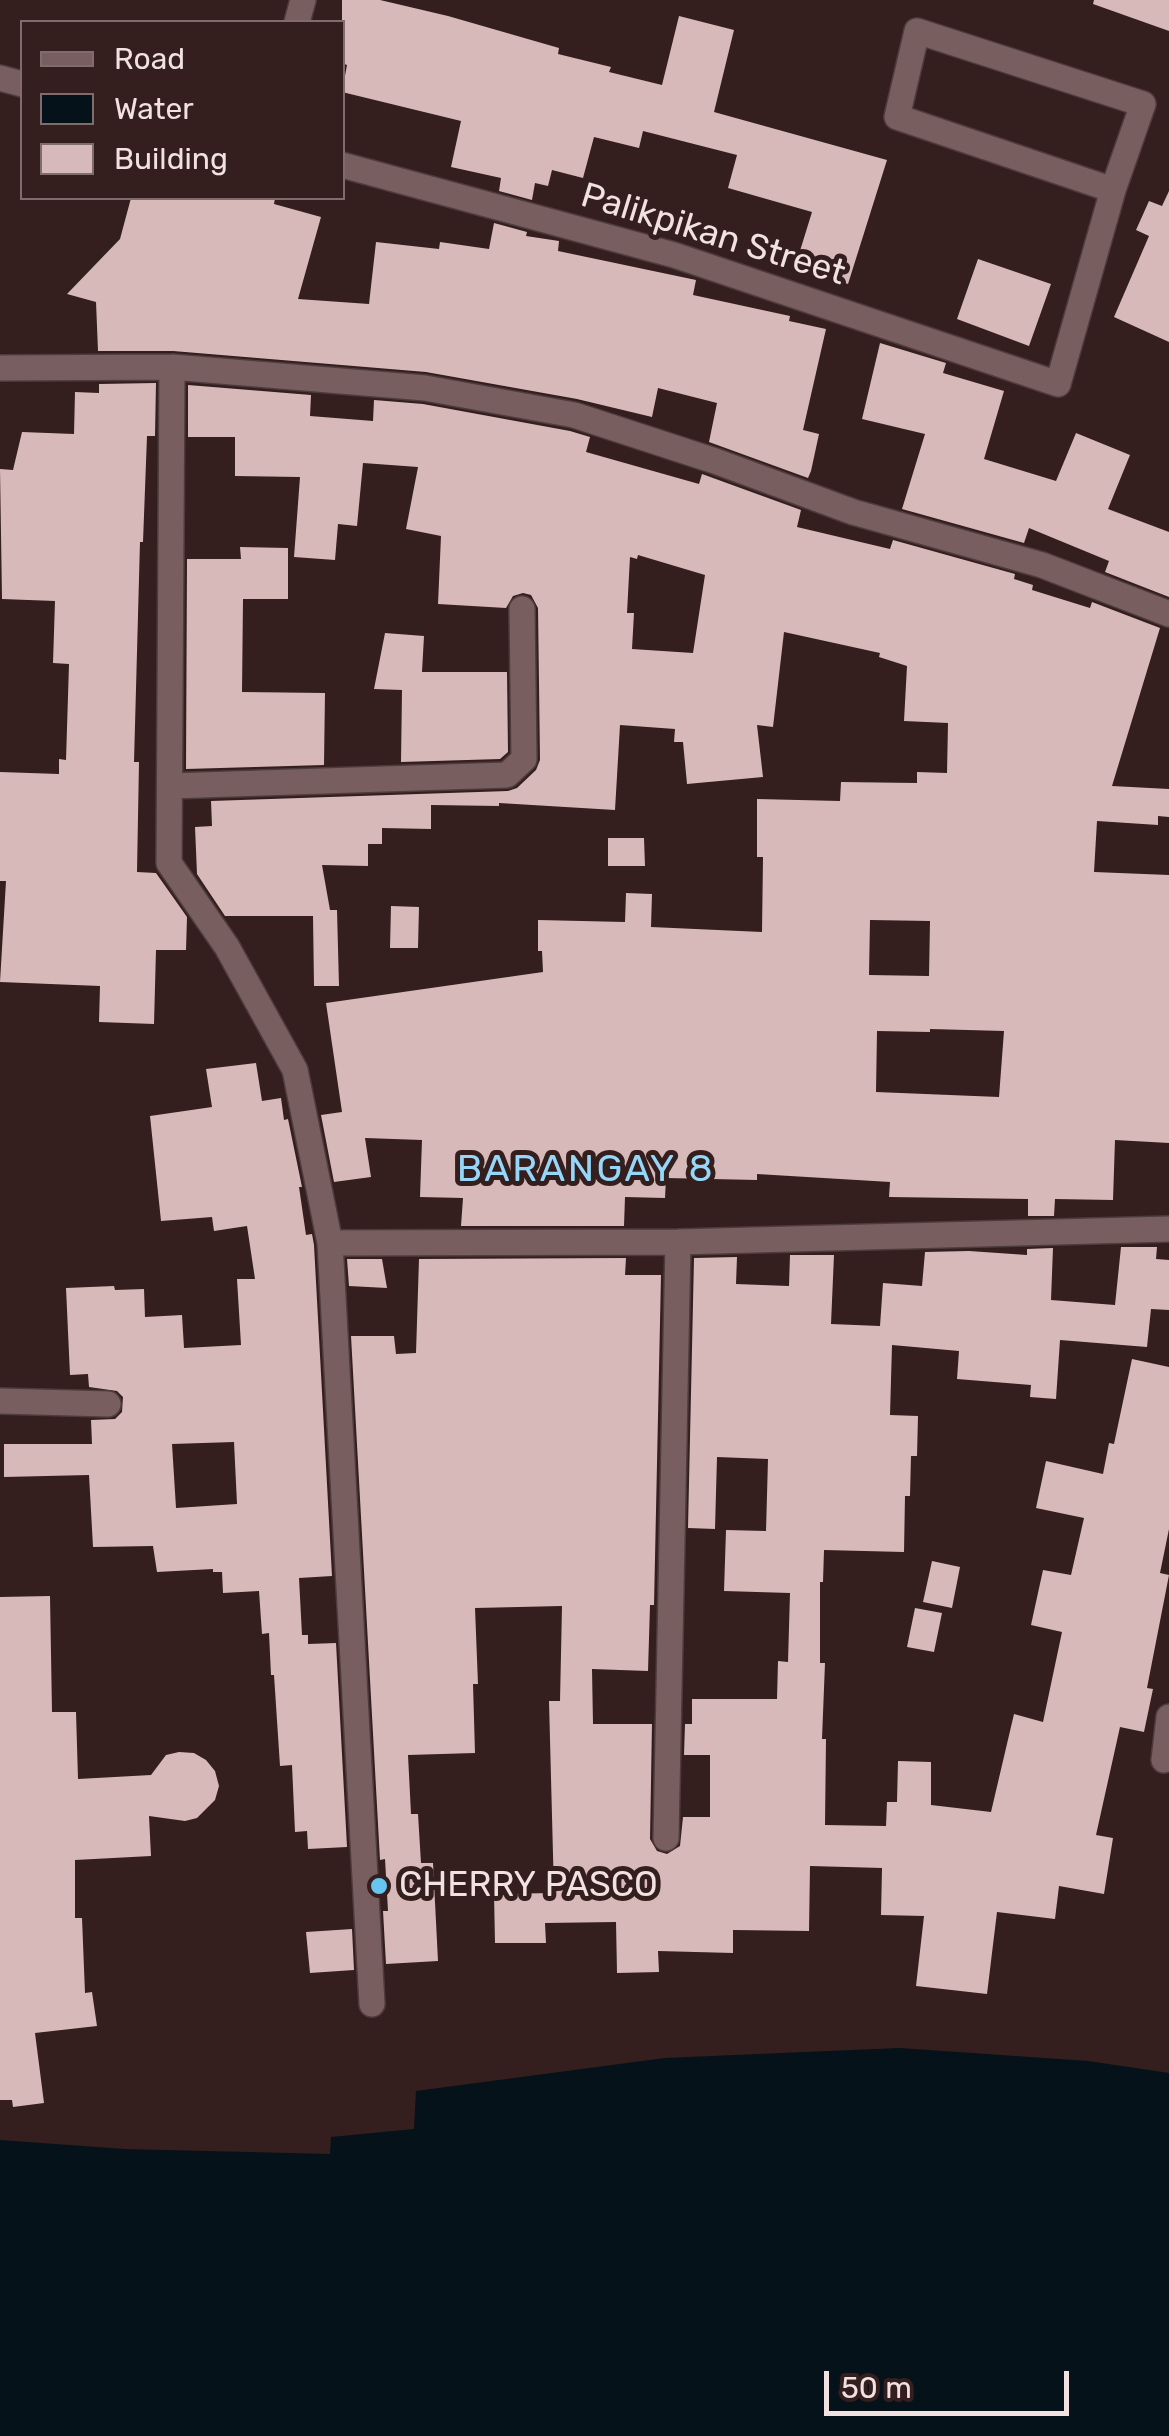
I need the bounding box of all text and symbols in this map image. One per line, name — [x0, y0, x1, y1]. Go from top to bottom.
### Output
legend — [20, 20, 345, 200]
text: Road — [114, 41, 185, 77]
text: Water — [114, 91, 194, 127]
text: Building — [114, 141, 228, 177]
street label: Palikpikan Street — [576, 175, 850, 295]
district label: BARANGAY 8 — [457, 1147, 715, 1193]
place label: CHERRY PASCO — [399, 1865, 658, 1907]
marker: CHERRY PASCO — [368, 1875, 390, 1897]
scale bar — [829, 2351, 1074, 2413]
text: 50 m — [841, 2370, 912, 2406]

